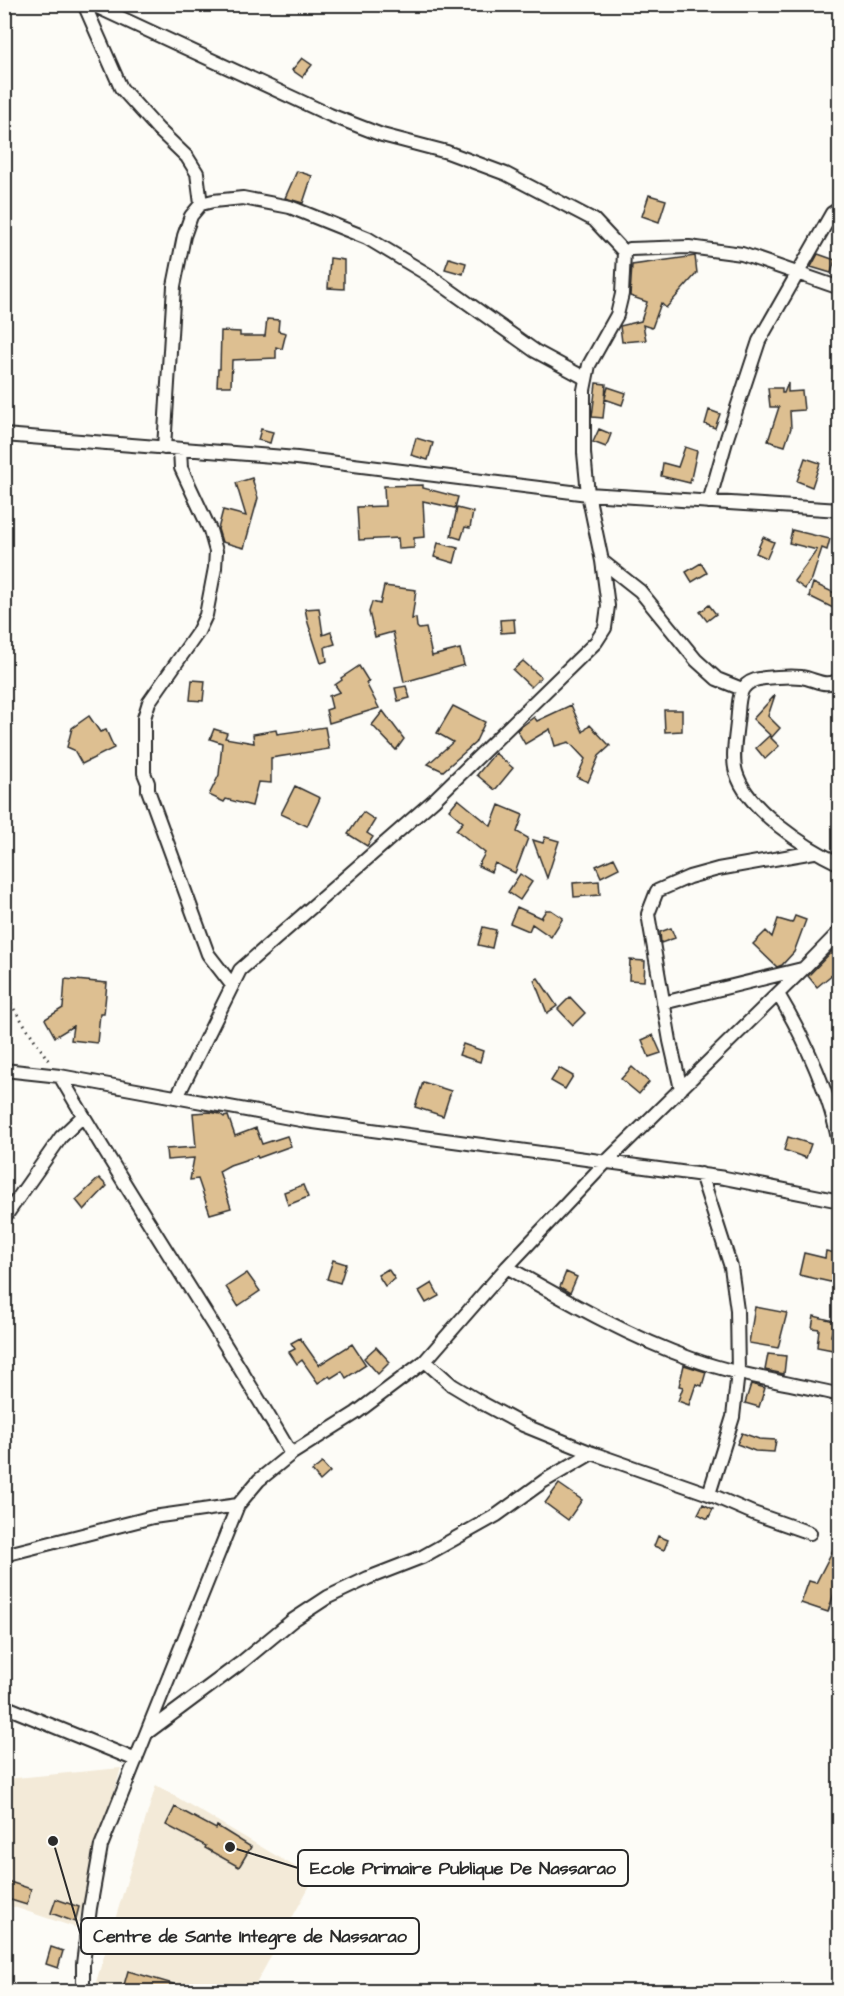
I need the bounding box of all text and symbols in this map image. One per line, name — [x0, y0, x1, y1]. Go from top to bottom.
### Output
callout: Ecole Primaire Publique De Nassarao — [298, 1850, 628, 1886]
text: Ecole Primaire Publique De Nassarao — [310, 1856, 617, 1881]
callout: Centre de Sante Integre de Nassarao — [81, 1918, 419, 1954]
text: Centre de Sante Integre de Nassarao — [93, 1924, 408, 1950]

